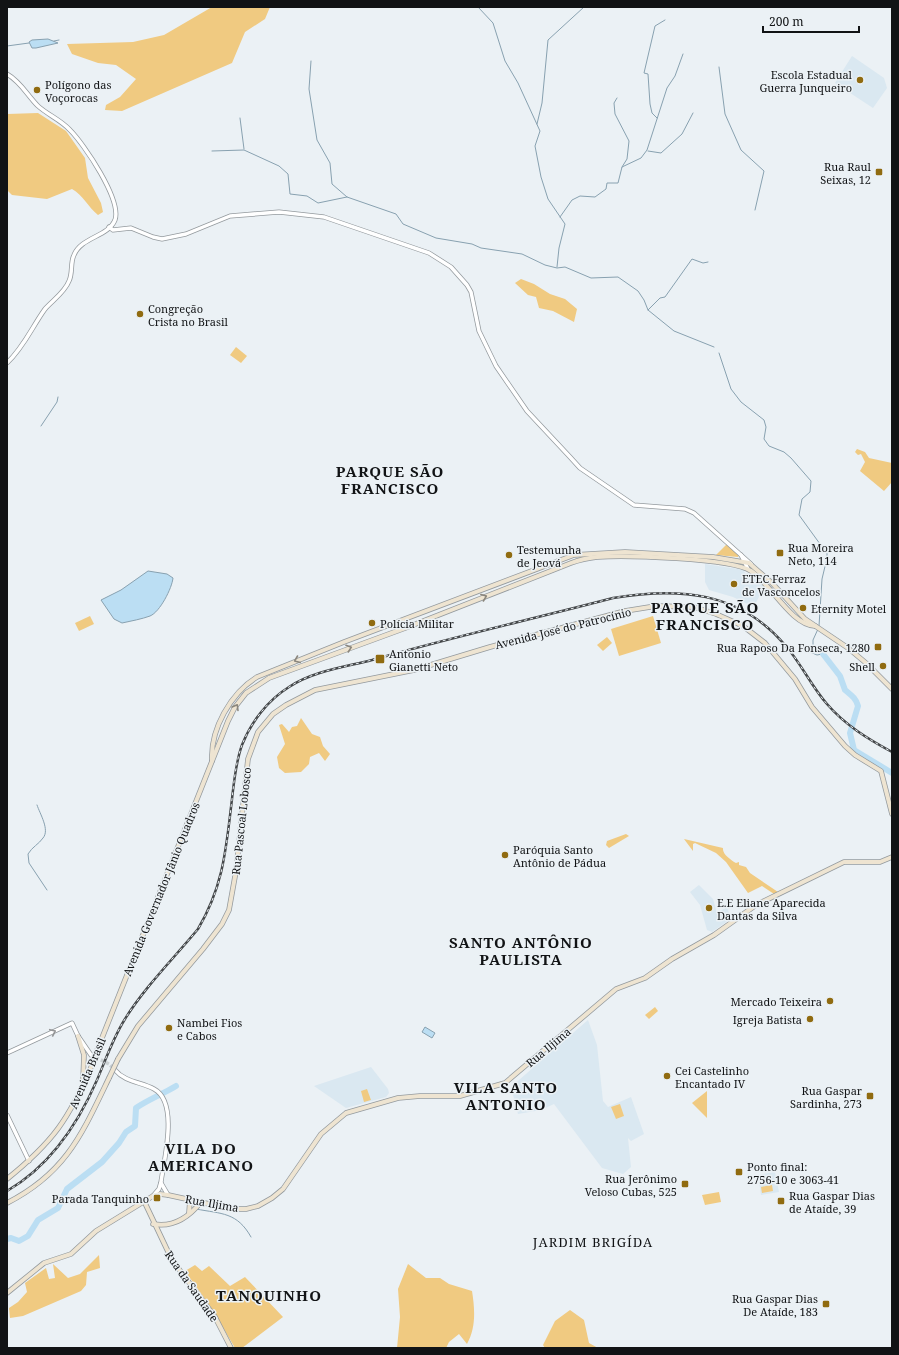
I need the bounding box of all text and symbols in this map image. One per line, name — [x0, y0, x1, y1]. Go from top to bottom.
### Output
scale bar — [763, 8, 859, 34]
text: 200 m — [769, 13, 804, 30]
place label: Escola Estadual Guerra Junqueiro — [759, 67, 853, 95]
marker: Escola Estadual Guerra Junqueiro — [855, 75, 865, 85]
place label: Polígono das Voçorocas — [45, 77, 111, 105]
marker: Polígono das Voçorocas — [32, 85, 42, 95]
place label: Rua Raul Seixas, 12 — [820, 159, 872, 187]
marker: Rua Raul Seixas, 12 — [874, 167, 884, 177]
place label: Congreção Crista no Brasil — [148, 301, 228, 329]
marker: Congreção Crista no Brasil — [135, 309, 145, 319]
district label: PARQUE SÃO FRANCISCO — [336, 461, 444, 498]
place label: Rua Moreira Neto, 114 — [788, 540, 854, 568]
place label: Testemunha de Jeová — [517, 542, 581, 570]
marker: Rua Moreira Neto, 114 — [775, 548, 785, 558]
marker: Testemunha de Jeová — [504, 550, 514, 560]
place label: ETEC Ferraz de Vasconcelos — [742, 571, 820, 599]
marker: ETEC Ferraz de Vasconcelos — [729, 579, 739, 589]
one-way arrow — [480, 594, 487, 602]
district label: PARQUE SÃO FRANCISCO — [651, 597, 759, 634]
place label: Eternity Motel — [811, 601, 887, 616]
marker: Eternity Motel — [798, 603, 808, 613]
street label: Avenida José do Patrocínio — [493, 604, 633, 652]
place label: Polícia Militar — [380, 616, 455, 631]
marker: Polícia Militar — [367, 618, 377, 628]
place label: Rua Raposo Da Fonseca, 1280 — [717, 640, 870, 655]
marker: Rua Raposo Da Fonseca, 1280 — [873, 642, 883, 652]
one-way arrow — [345, 645, 352, 653]
place label: Antonio Gianetti Neto — [389, 646, 458, 674]
marker: Antonio Gianetti Neto — [374, 653, 386, 665]
one-way arrow — [294, 656, 301, 664]
place label: Shell — [849, 659, 876, 674]
marker: Shell — [878, 661, 888, 671]
one-way arrow — [231, 704, 238, 711]
street label: Rua Pascoal Lobosco — [228, 766, 254, 876]
street label: Avenida Governador Jânio Quadros — [119, 800, 203, 978]
place label: Paróquia Santo Antônio de Pádua — [513, 842, 606, 870]
marker: Paróquia Santo Antônio de Pádua — [500, 850, 510, 860]
place label: E.E Eliane Aparecida Dantas da Silva — [717, 895, 826, 923]
marker: E.E Eliane Aparecida Dantas da Silva — [704, 903, 714, 913]
district label: SANTO ANTÔNIO PAULISTA — [449, 932, 593, 969]
place label: Mercado Teixeira — [731, 994, 822, 1009]
marker: Mercado Teixeira — [825, 996, 835, 1006]
place label: Igreja Batista — [733, 1012, 802, 1027]
marker: Igreja Batista — [805, 1014, 815, 1024]
place label: Nambei Fios e Cabos — [177, 1015, 242, 1043]
marker: Nambei Fios e Cabos — [164, 1023, 174, 1033]
street label: Rua Iljima — [522, 1024, 574, 1070]
one-way arrow — [48, 1029, 56, 1037]
street label: Avenida Brasil — [65, 1035, 109, 1111]
place label: Cei Castelinho Encantado IV — [675, 1063, 749, 1091]
marker: Cei Castelinho Encantado IV — [662, 1071, 672, 1081]
district label: VILA SANTO ANTONIO — [454, 1077, 558, 1114]
place label: Rua Gaspar Sardinha, 273 — [790, 1083, 863, 1111]
marker: Rua Gaspar Sardinha, 273 — [865, 1091, 875, 1101]
district label: VILA DO AMERICANO — [148, 1138, 254, 1175]
place label: Ponto final: 2756-10 e 3063-41 — [747, 1159, 839, 1187]
marker: Ponto final: 2756-10 e 3063-41 — [734, 1167, 744, 1177]
place label: Rua Jerônimo Veloso Cubas, 525 — [585, 1171, 677, 1199]
marker: Rua Jerônimo Veloso Cubas, 525 — [680, 1179, 690, 1189]
place label: Rua Gaspar Dias de Ataíde, 39 — [789, 1188, 875, 1216]
place label: Parada Tanquinho — [52, 1191, 149, 1206]
street label: Rua Iljima — [184, 1191, 240, 1215]
marker: Parada Tanquinho — [152, 1193, 162, 1203]
marker: Rua Gaspar Dias de Ataíde, 39 — [776, 1196, 786, 1206]
district label: JARDIM BRIGÍDA — [532, 1233, 653, 1251]
street label: Rua da Saudade — [162, 1247, 222, 1325]
district label: TANQUINHO — [216, 1285, 322, 1305]
place label: Rua Gaspar Dias De Ataíde, 183 — [732, 1291, 818, 1319]
marker: Rua Gaspar Dias De Ataíde, 183 — [821, 1299, 831, 1309]

